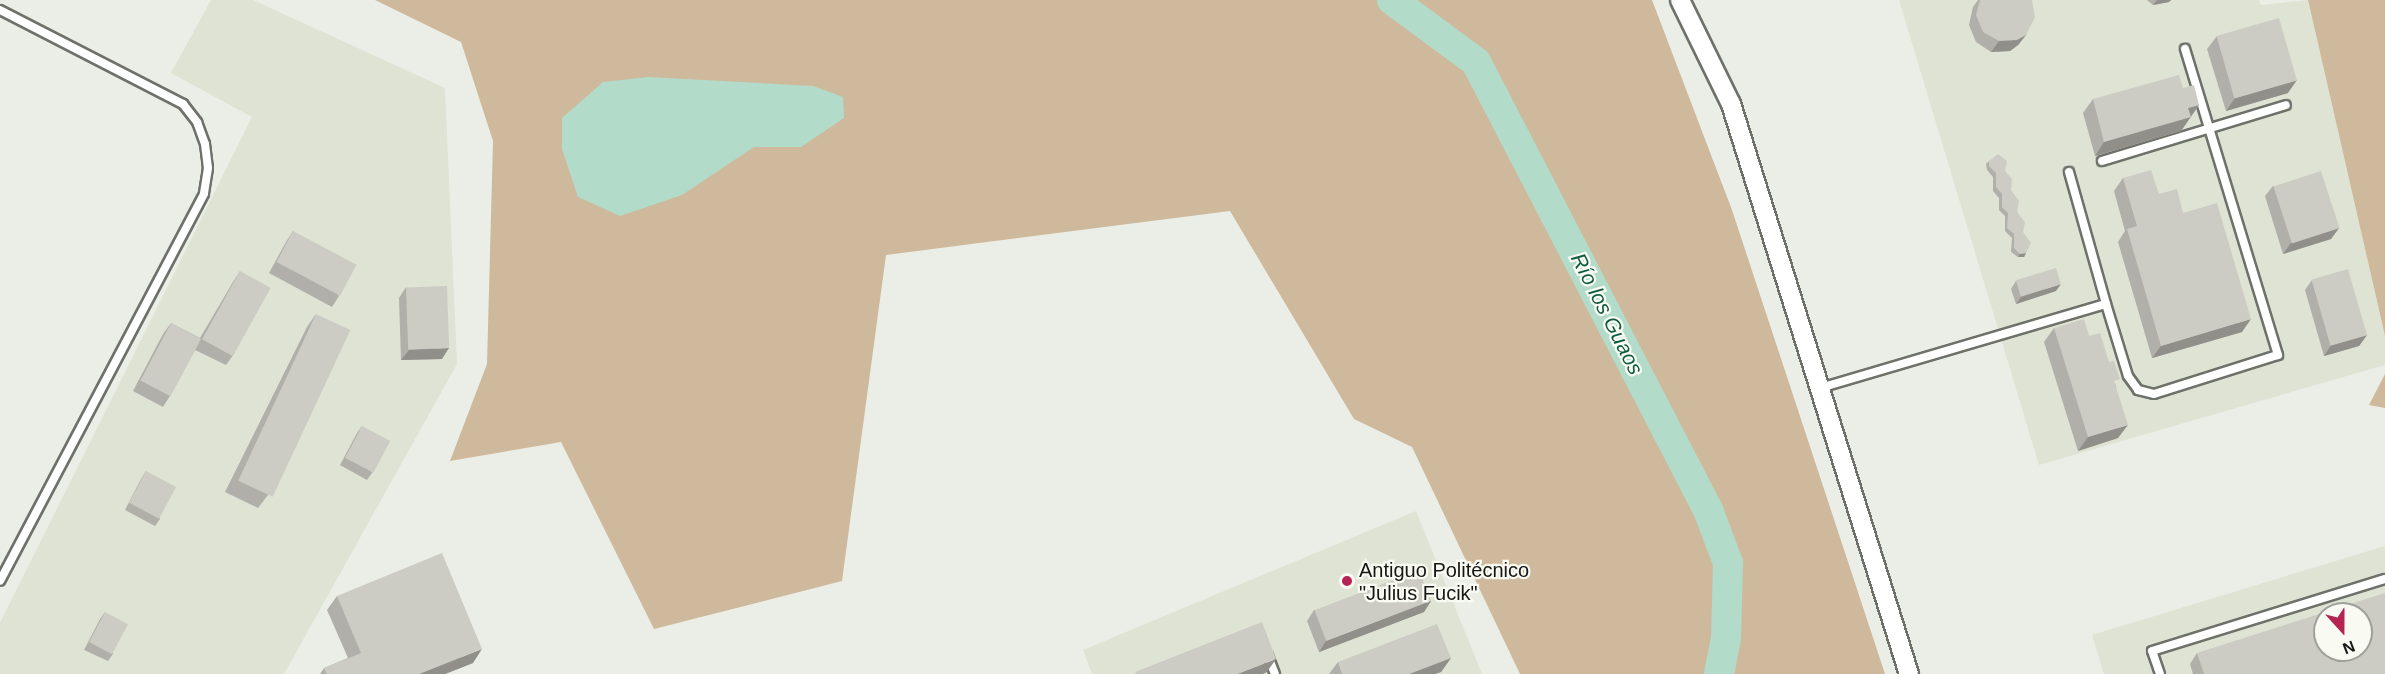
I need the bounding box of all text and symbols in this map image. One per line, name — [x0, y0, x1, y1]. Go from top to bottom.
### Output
water label: Río los Guaos — [1566, 249, 1648, 379]
place label: Antiguo Politécnico "Julius Fucik" — [1359, 558, 1529, 605]
marker: Antiguo Politécnico "Julius Fucik" — [1340, 574, 1354, 588]
north arrow — [2313, 602, 2373, 662]
text: N — [2340, 637, 2357, 657]

